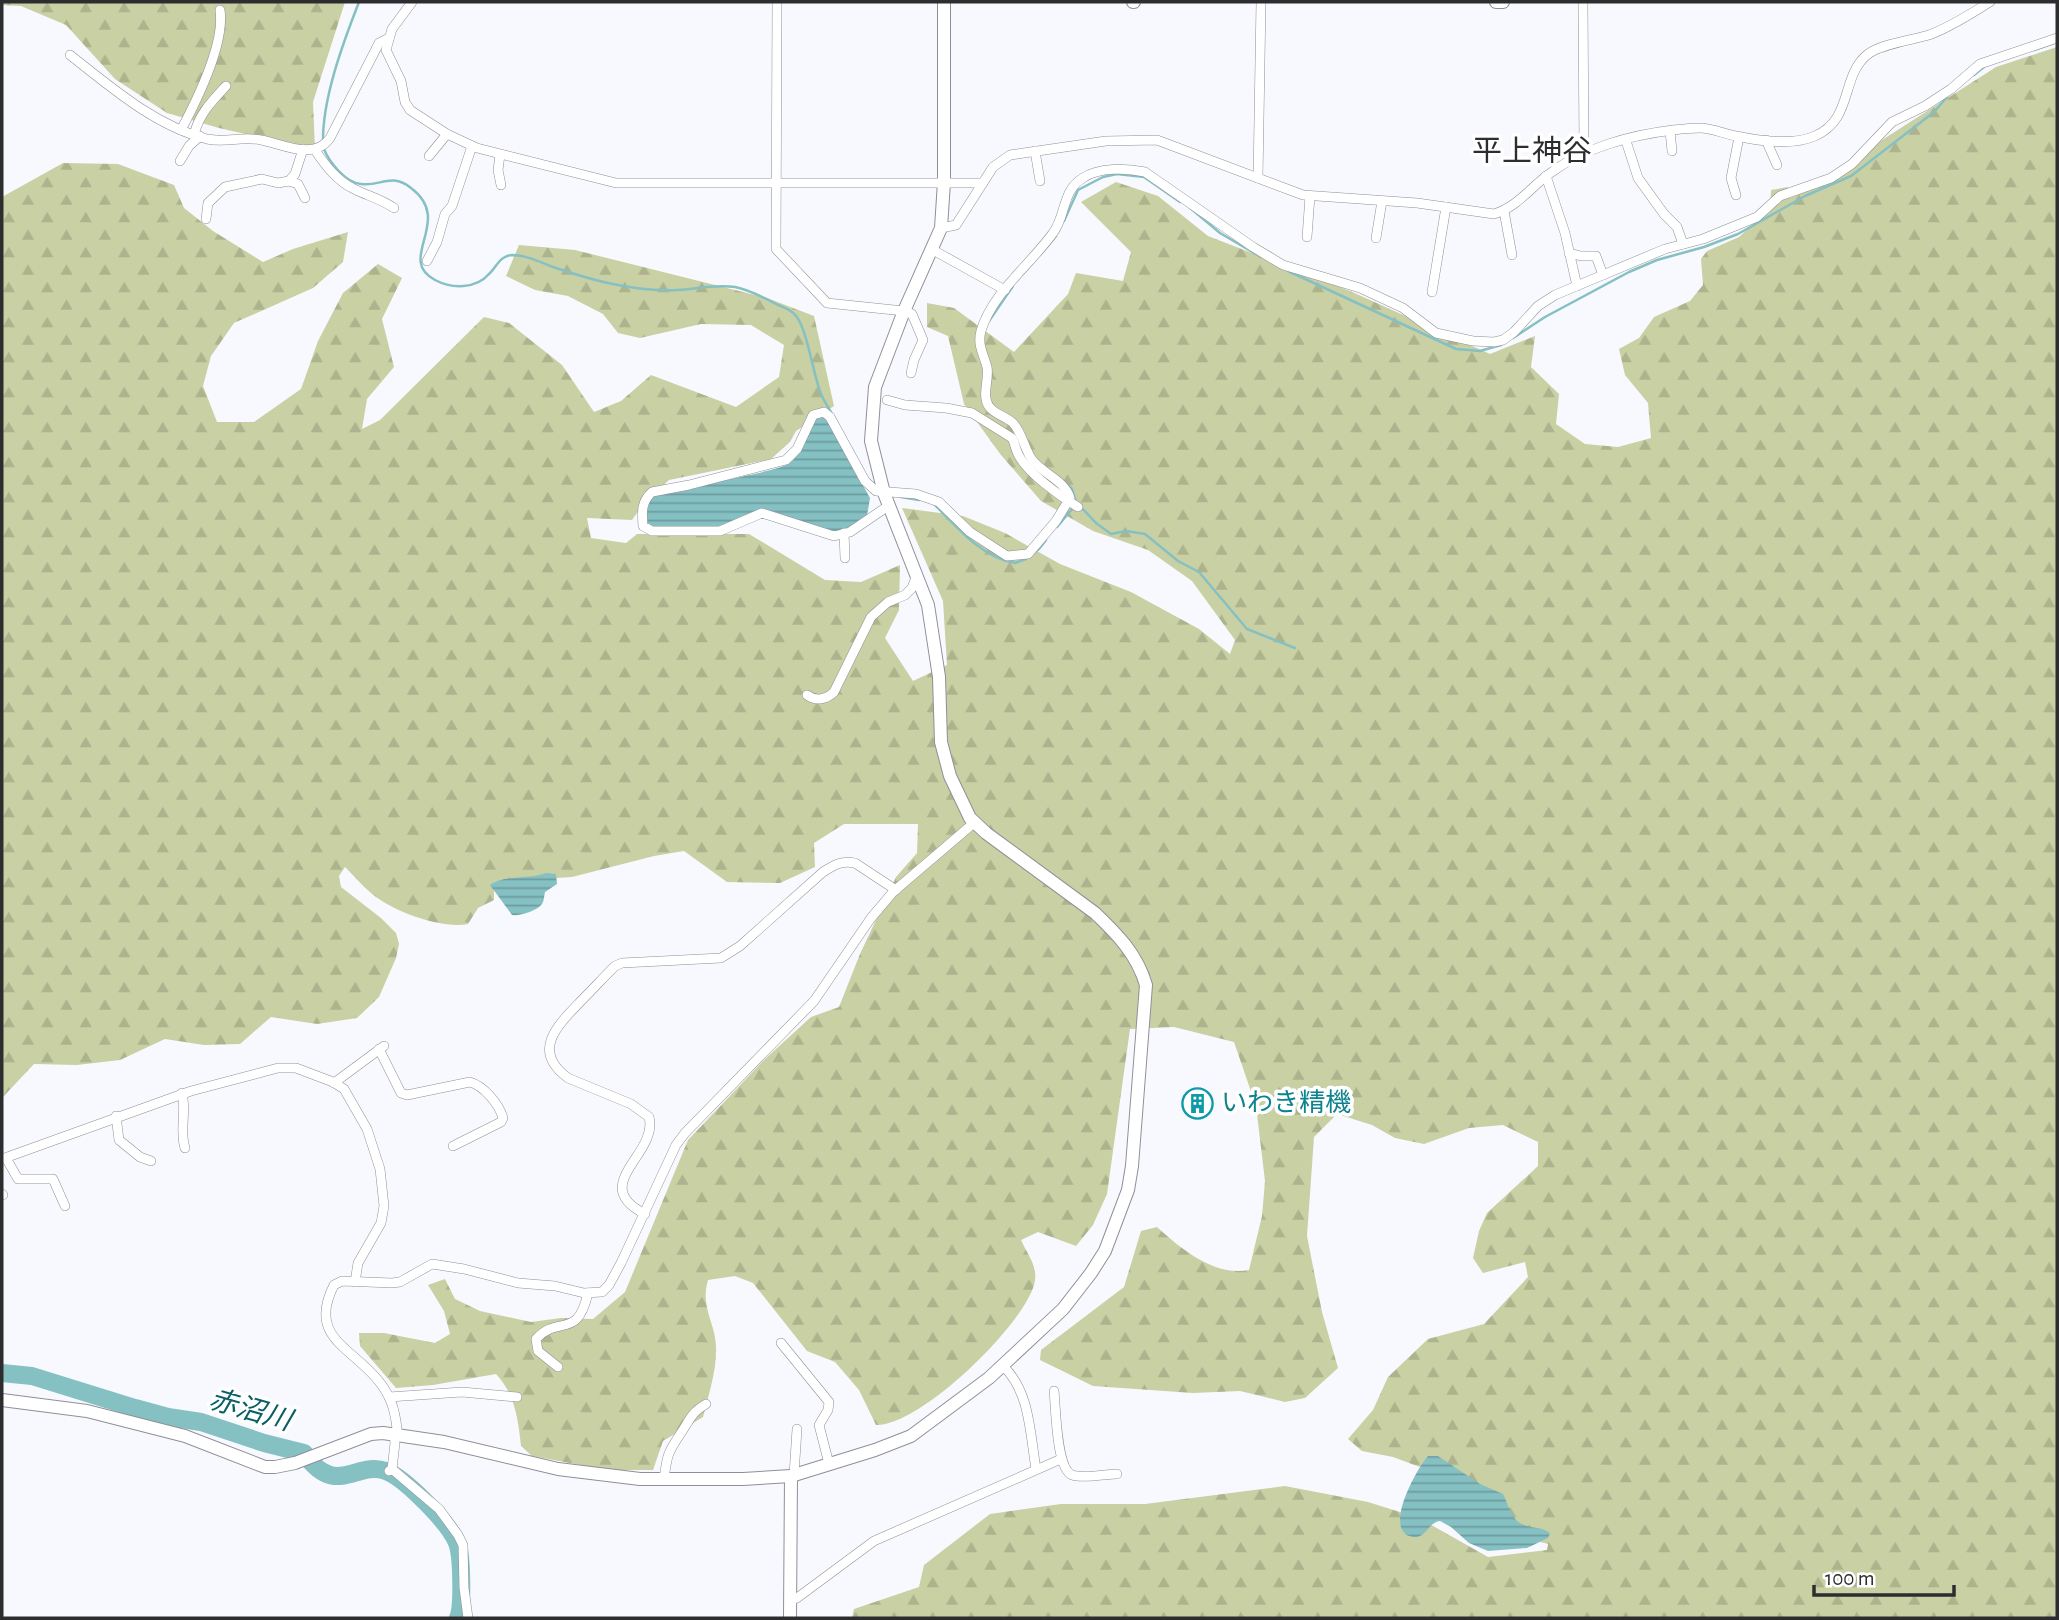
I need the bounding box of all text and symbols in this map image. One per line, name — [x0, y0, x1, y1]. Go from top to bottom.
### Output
district label: 平上神谷 — [1472, 135, 1592, 167]
building icon: いわき精機 — [1181, 1086, 1215, 1120]
place label: いわき精機 — [1221, 1089, 1351, 1116]
water label: 赤沼川 — [206, 1384, 298, 1437]
scale bar — [1814, 1554, 1954, 1598]
text: 100 m — [1825, 1568, 1875, 1589]

